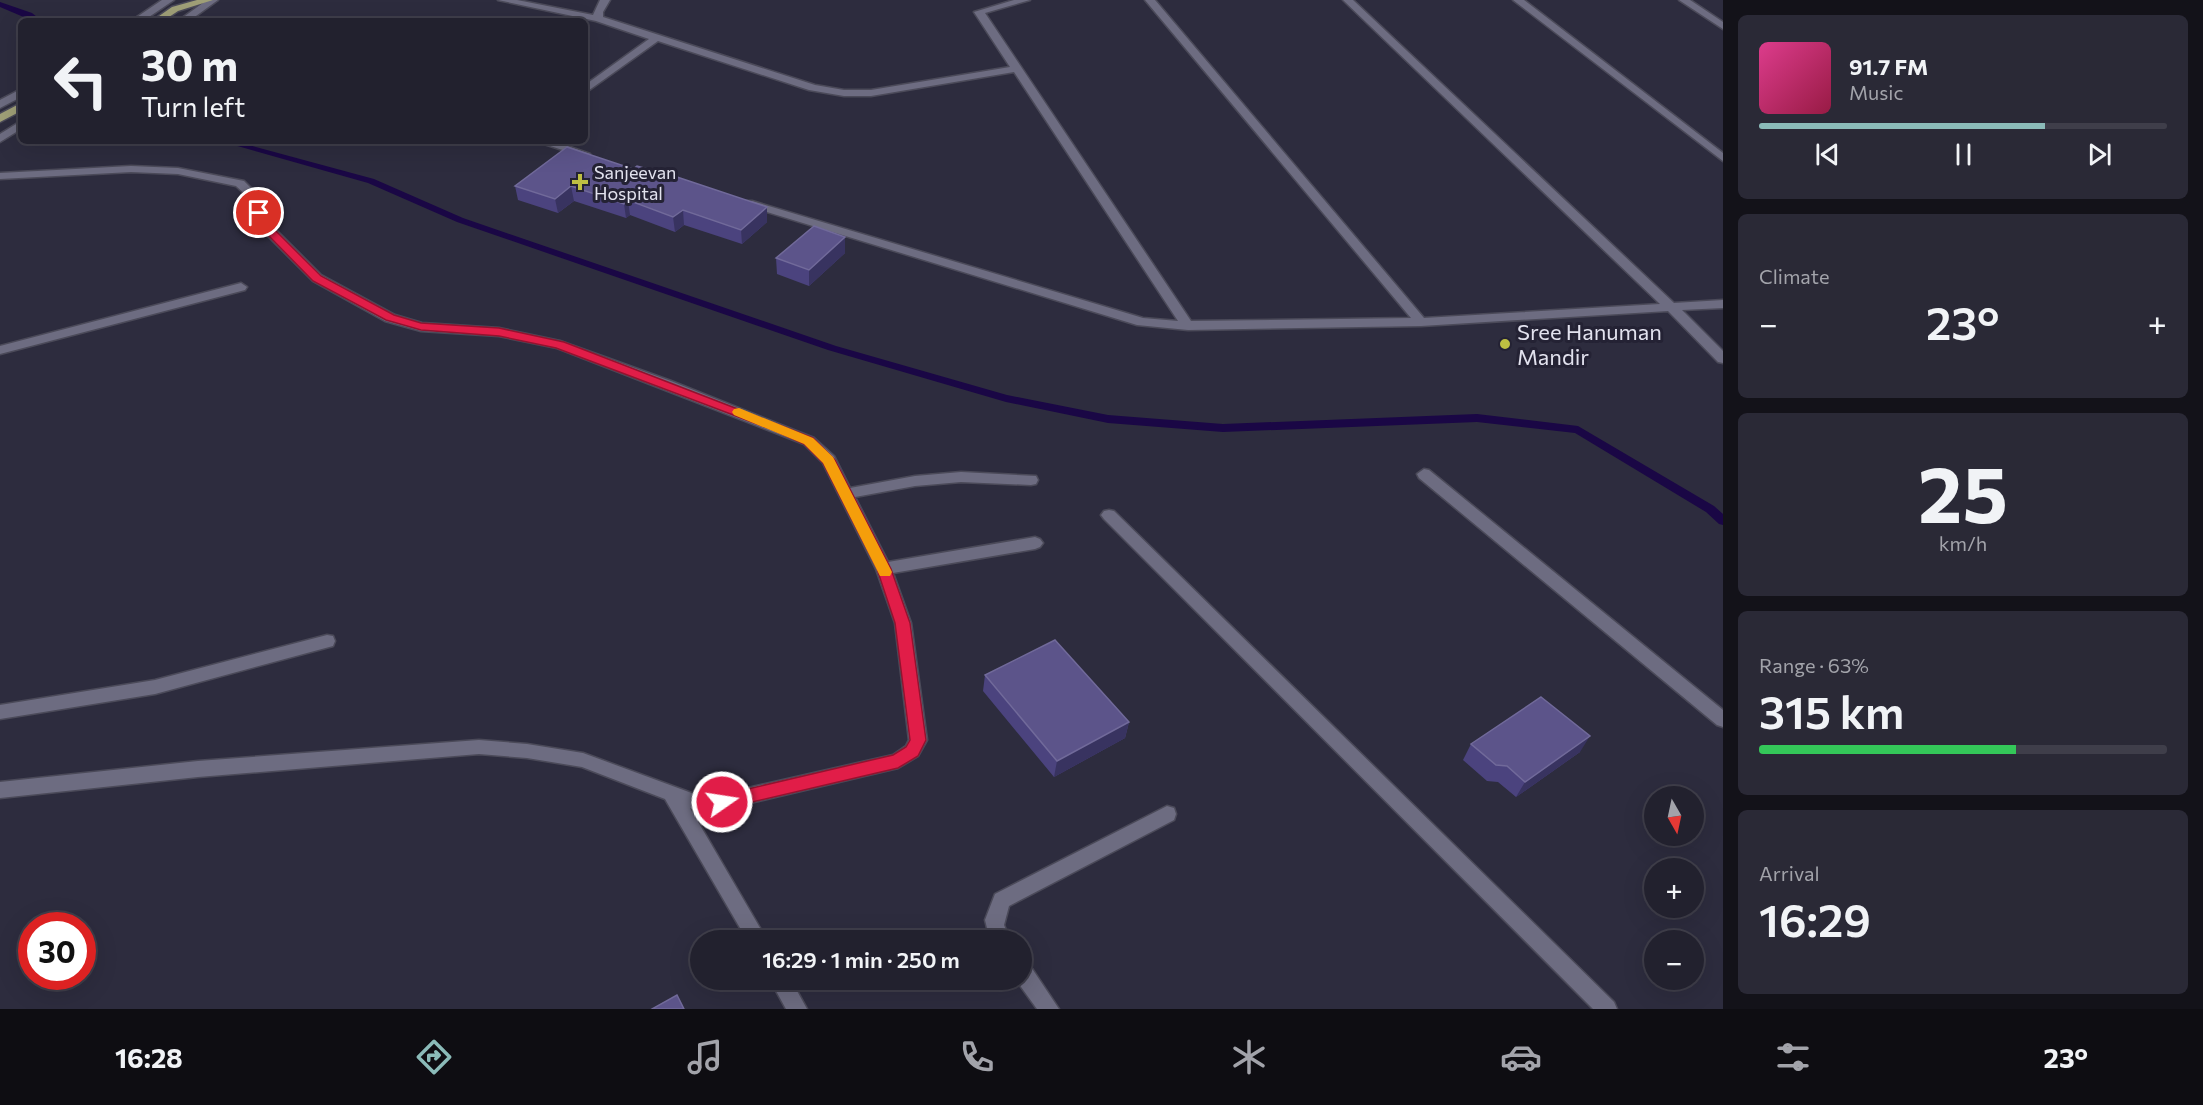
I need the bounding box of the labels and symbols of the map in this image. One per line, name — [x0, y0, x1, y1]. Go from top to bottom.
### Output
place label: Sanjeevan Hospital — [594, 161, 676, 204]
marker: Sanjeevan Hospital — [571, 173, 589, 191]
pin — [233, 187, 284, 238]
place label: Sree Hanuman Mandir — [1517, 318, 1662, 370]
marker: Sree Hanuman Mandir — [1498, 337, 1512, 351]
position arrow — [690, 770, 754, 834]
north arrow — [1644, 786, 1704, 846]
speed limit sign: 30 — [18, 912, 96, 990]

